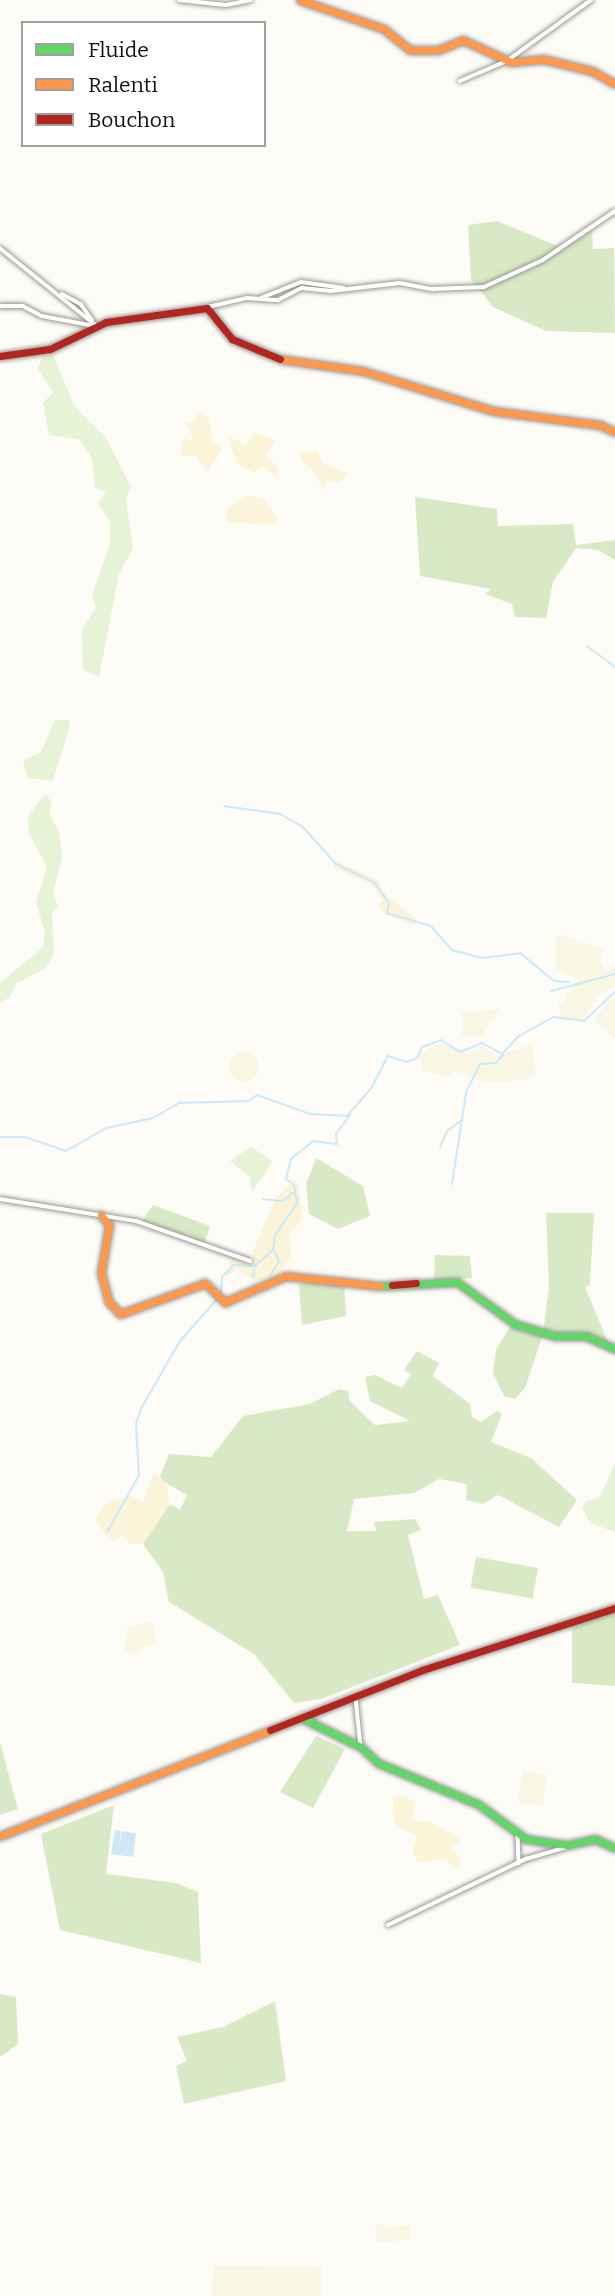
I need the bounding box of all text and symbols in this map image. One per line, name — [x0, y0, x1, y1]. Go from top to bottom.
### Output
legend — [21, 21, 266, 147]
text: Fluide — [88, 37, 149, 63]
text: Ralenti — [88, 72, 158, 98]
text: Bouchon — [88, 107, 175, 133]

